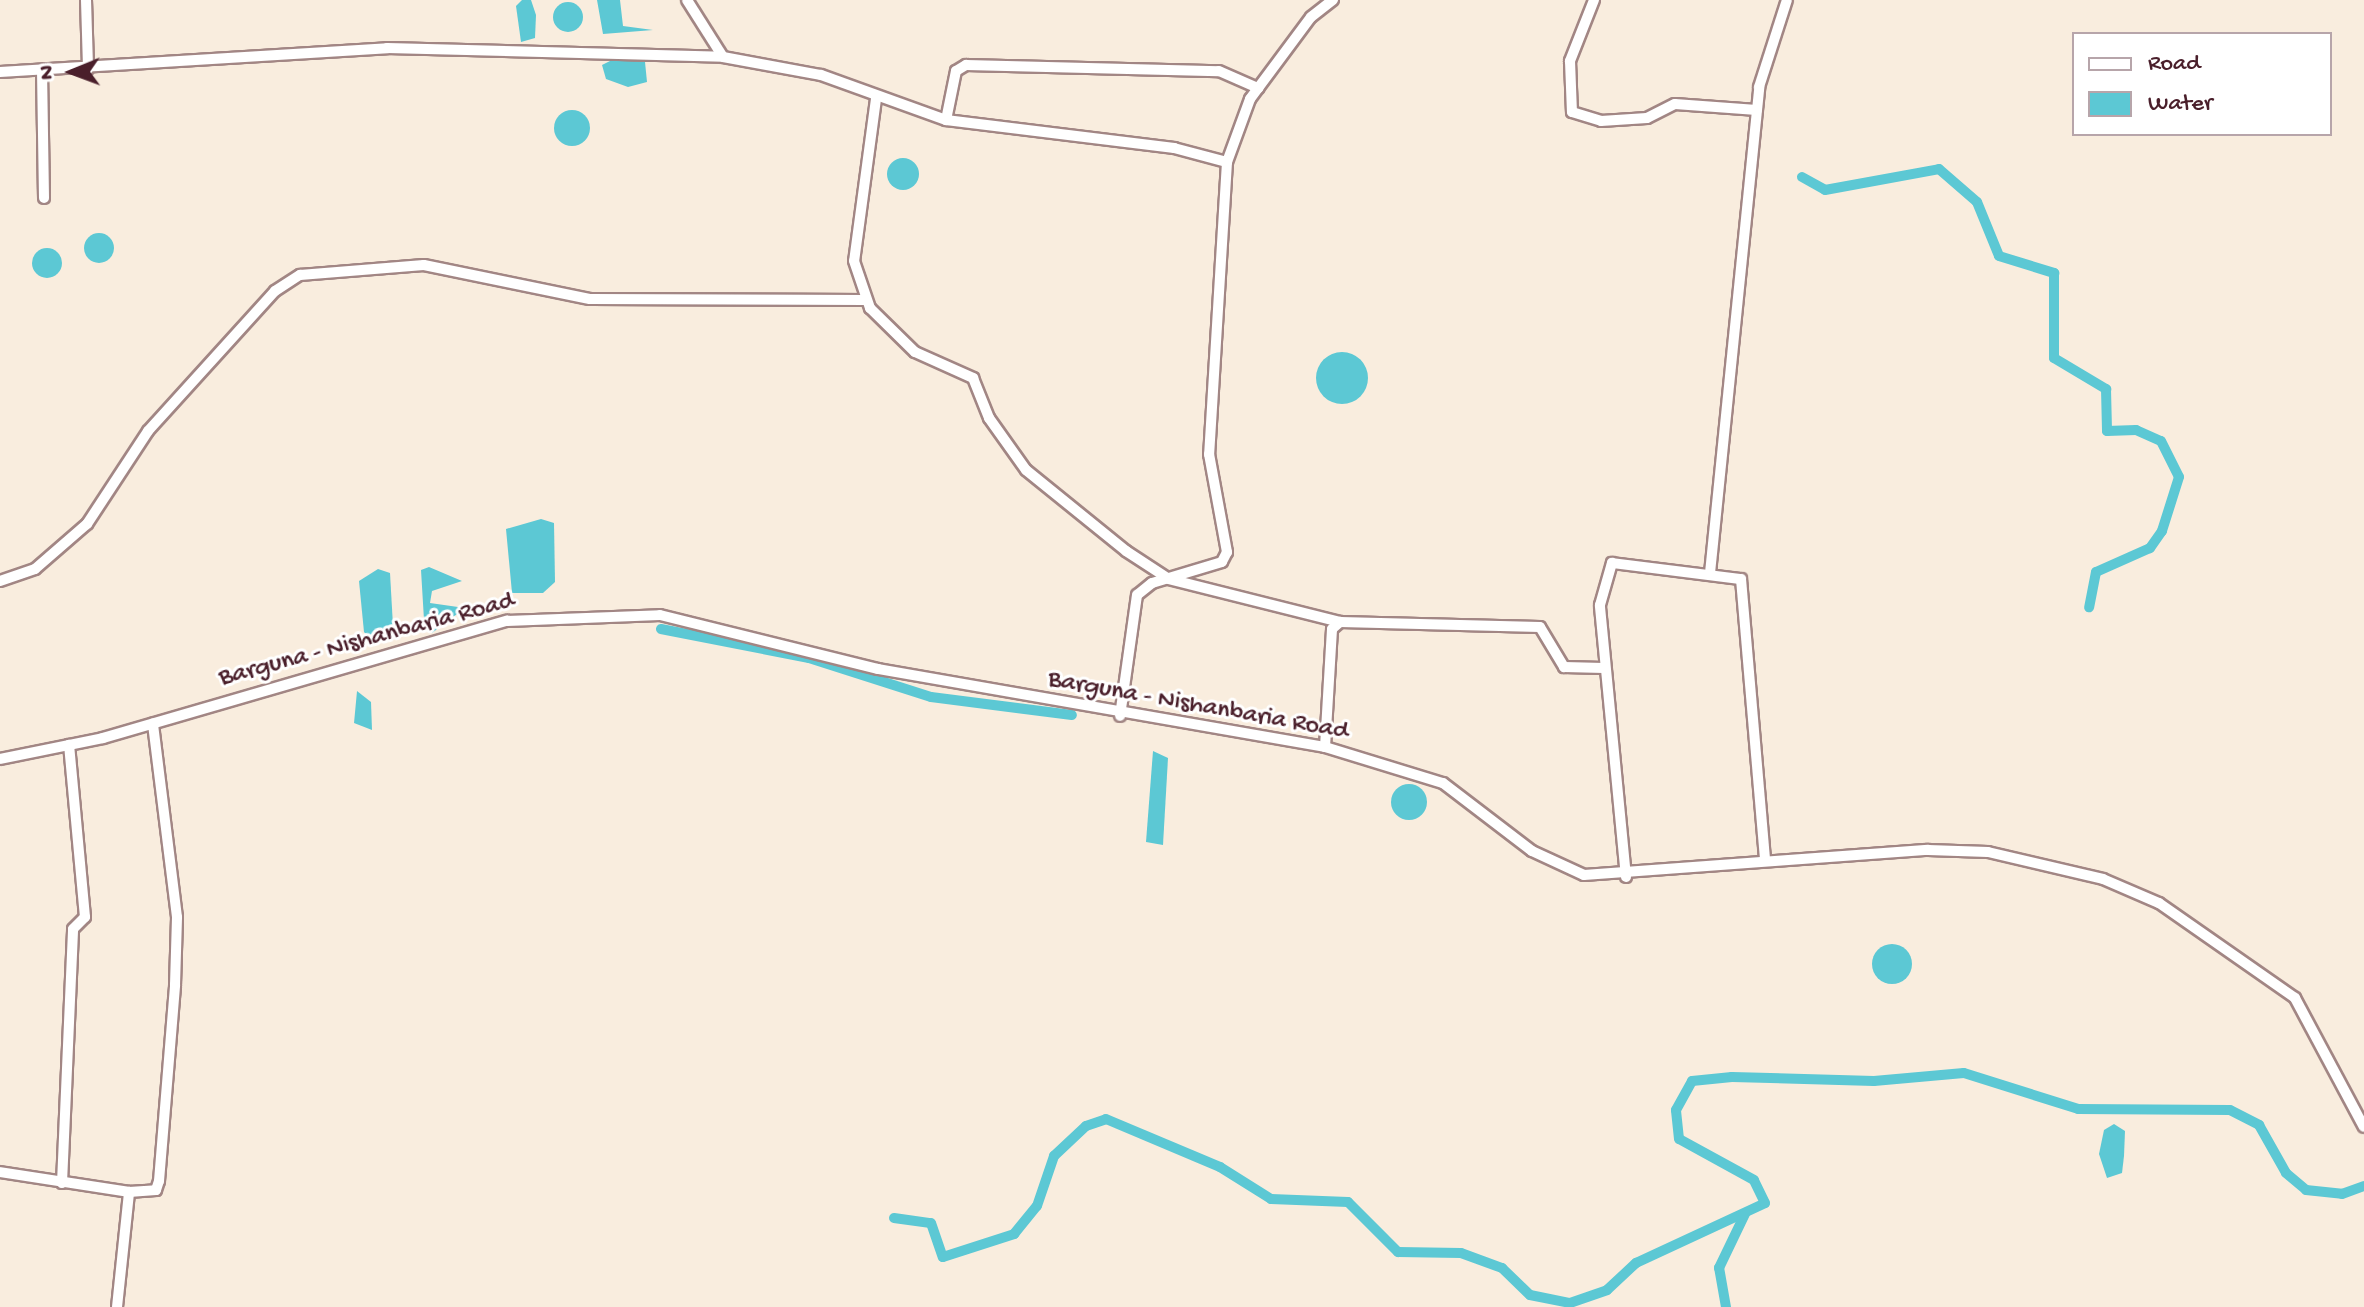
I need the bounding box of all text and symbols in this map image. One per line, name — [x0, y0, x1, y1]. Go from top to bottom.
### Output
north arrow — [32, 32, 112, 112]
legend — [2072, 32, 2332, 136]
text: Road — [2148, 50, 2200, 79]
text: N — [35, 65, 61, 80]
text: Water — [2148, 90, 2212, 119]
street label: Barguna - Nishanbaria Road — [216, 587, 518, 695]
street label: Barguna - Nishanbaria Road — [1045, 665, 1351, 749]

